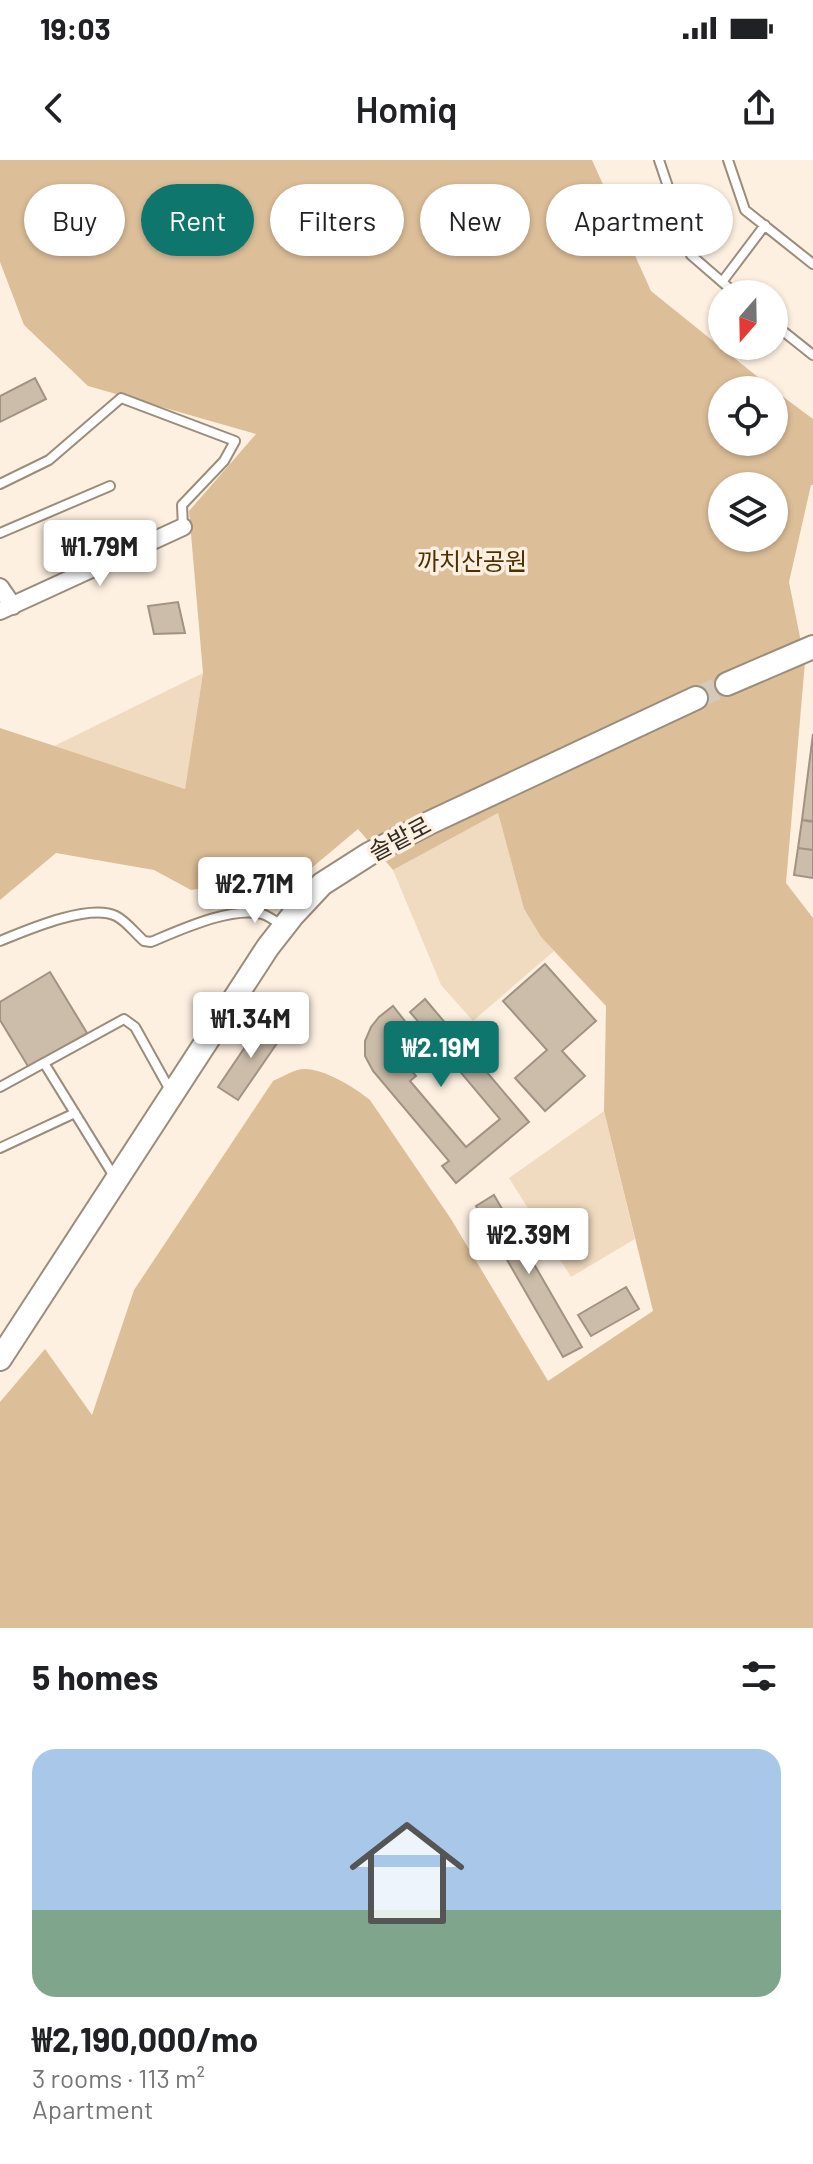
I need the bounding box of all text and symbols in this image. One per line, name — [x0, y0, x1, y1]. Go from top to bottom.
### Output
text: 19:03 — [40, 10, 111, 46]
icon: back — [32, 86, 76, 130]
icon: share — [737, 86, 781, 130]
text: Homiq — [355, 87, 458, 130]
chip: Buy — [24, 184, 125, 256]
chip: Rent — [141, 184, 254, 256]
chip: Filters — [270, 184, 404, 256]
chip: New — [420, 184, 530, 256]
chip: Apartment — [546, 184, 733, 256]
north arrow — [708, 280, 788, 360]
map controls — [708, 280, 788, 552]
button: locate — [708, 376, 788, 456]
button: layers — [708, 472, 788, 552]
pin: ₩1.79M — [35, 520, 165, 588]
text: ₩1.79M — [62, 530, 138, 561]
park label: 까치산공원 — [417, 546, 527, 575]
street label: 솔밭로 — [363, 809, 435, 866]
pin: ₩2.71M — [190, 857, 320, 925]
text: ₩2.71M — [216, 867, 294, 898]
pin: ₩1.34M — [186, 992, 316, 1060]
text: ₩1.34M — [211, 1002, 291, 1033]
pin: ₩2.19M — [376, 1021, 506, 1089]
text: ₩2.19M — [402, 1031, 480, 1062]
pin: ₩2.39M — [464, 1208, 594, 1276]
text: ₩2.39M — [487, 1218, 571, 1249]
icon: filters — [737, 1654, 781, 1698]
text: 5 homes — [32, 1656, 158, 1697]
icon: home — [335, 1801, 479, 1945]
text: ₩2,190,000/mo — [32, 2018, 258, 2059]
text: 3 rooms · 113 m² — [32, 2062, 205, 2093]
text: Apartment — [32, 2093, 153, 2124]

